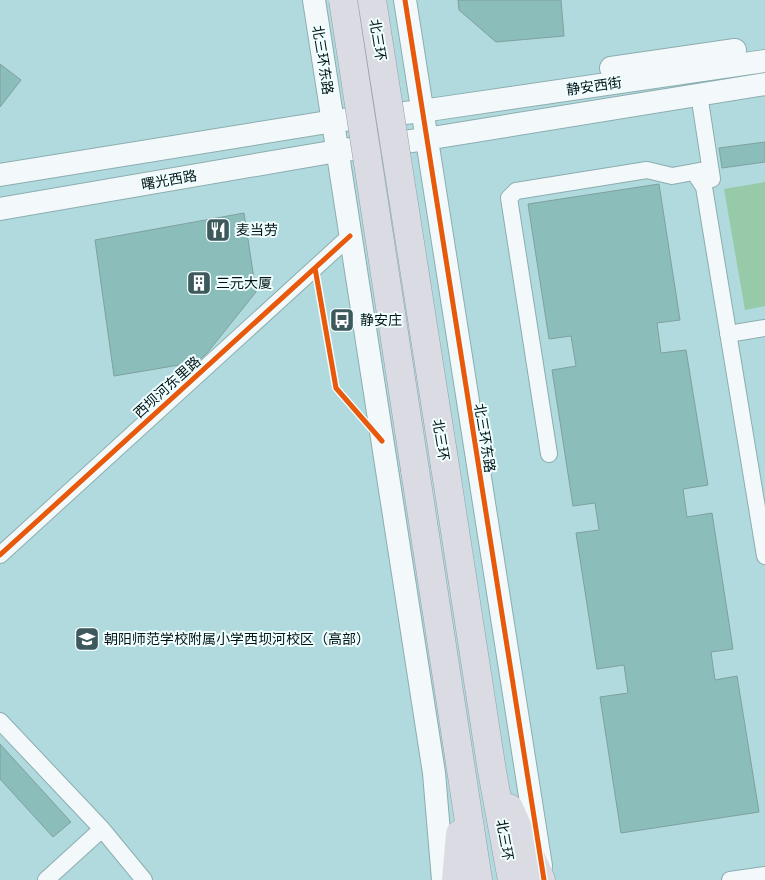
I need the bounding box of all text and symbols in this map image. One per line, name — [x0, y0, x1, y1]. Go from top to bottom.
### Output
street label: 北三环 — [366, 18, 389, 62]
street label: 北三环东路 — [309, 24, 336, 96]
street label: 静安西街 — [565, 74, 623, 99]
street label: 曙光西路 — [140, 167, 198, 194]
restaurant icon: 麦当劳 — [205, 217, 231, 243]
place label: 麦当劳 — [236, 222, 278, 239]
building icon: 三元大厦 — [186, 270, 212, 296]
place label: 三元大厦 — [216, 275, 272, 292]
bus stop icon: 静安庄 — [329, 307, 355, 333]
place label: 静安庄 — [360, 312, 402, 329]
street label: 西坝河东里路 — [130, 353, 204, 422]
street label: 北三环东路 — [471, 402, 498, 474]
street label: 北三环 — [429, 418, 452, 462]
school or university icon: 朝阳师范学校附属小学西坝河校区（高部） — [74, 626, 100, 652]
place label: 朝阳师范学校附属小学西坝河校区（高部） — [104, 631, 370, 648]
street label: 北三环 — [492, 818, 517, 862]

